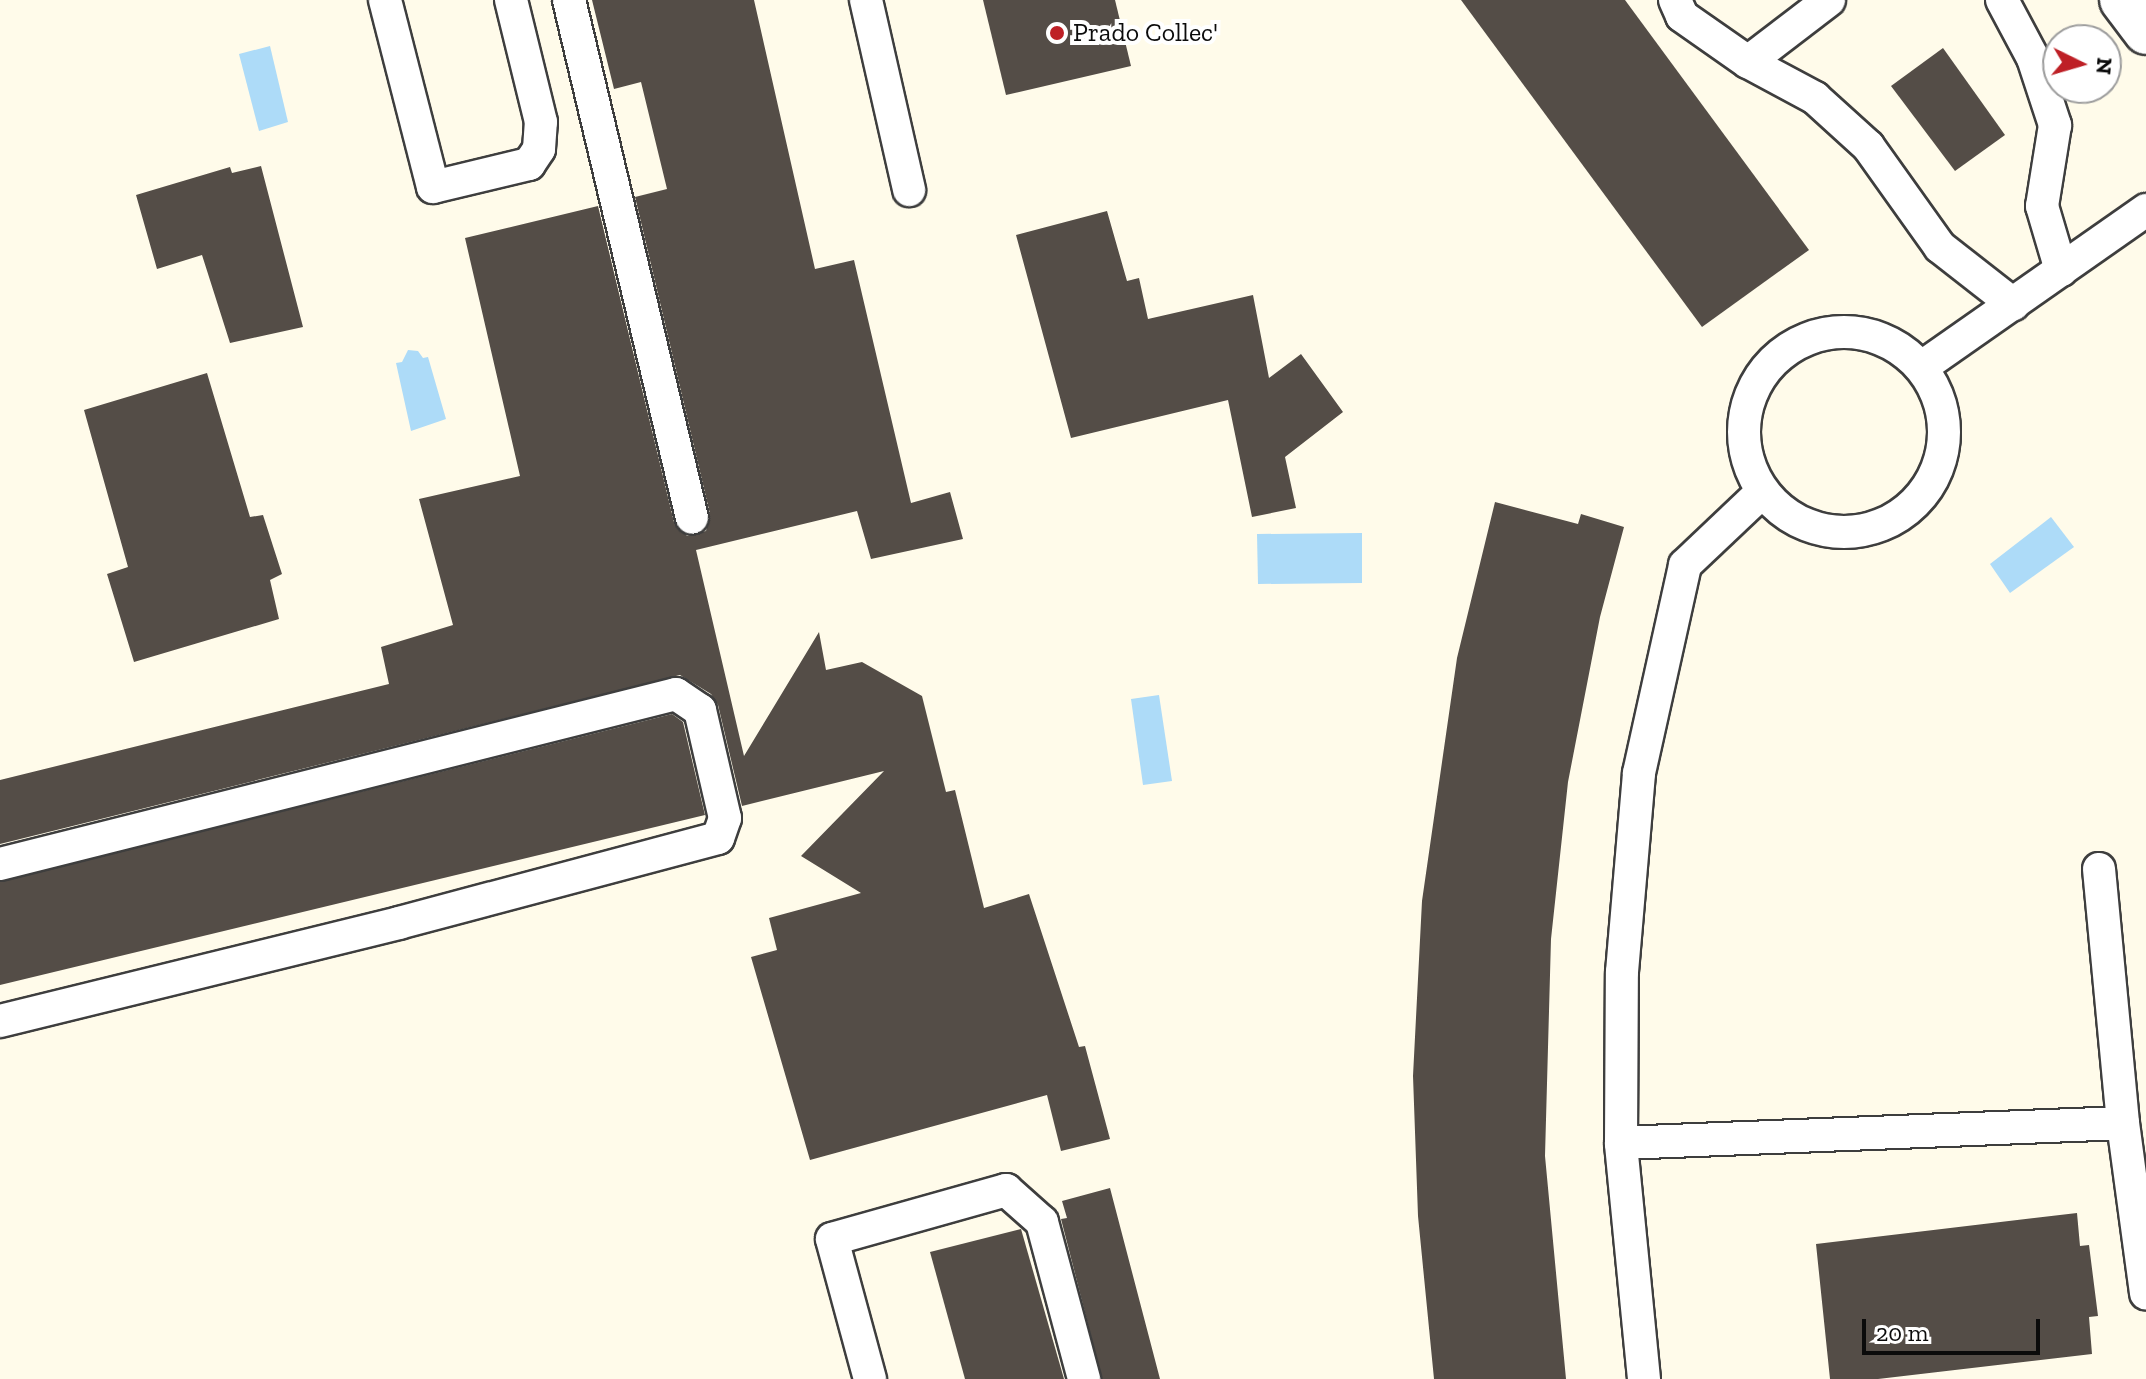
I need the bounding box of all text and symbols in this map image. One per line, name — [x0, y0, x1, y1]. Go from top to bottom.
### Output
place label: Prado Collec' — [1073, 17, 1218, 49]
marker: Prado Collec' — [1048, 24, 1066, 42]
north arrow — [2042, 24, 2122, 104]
text: N — [2090, 56, 2119, 75]
scale bar — [1866, 1303, 2044, 1353]
text: 20 m — [1876, 1318, 1928, 1347]

